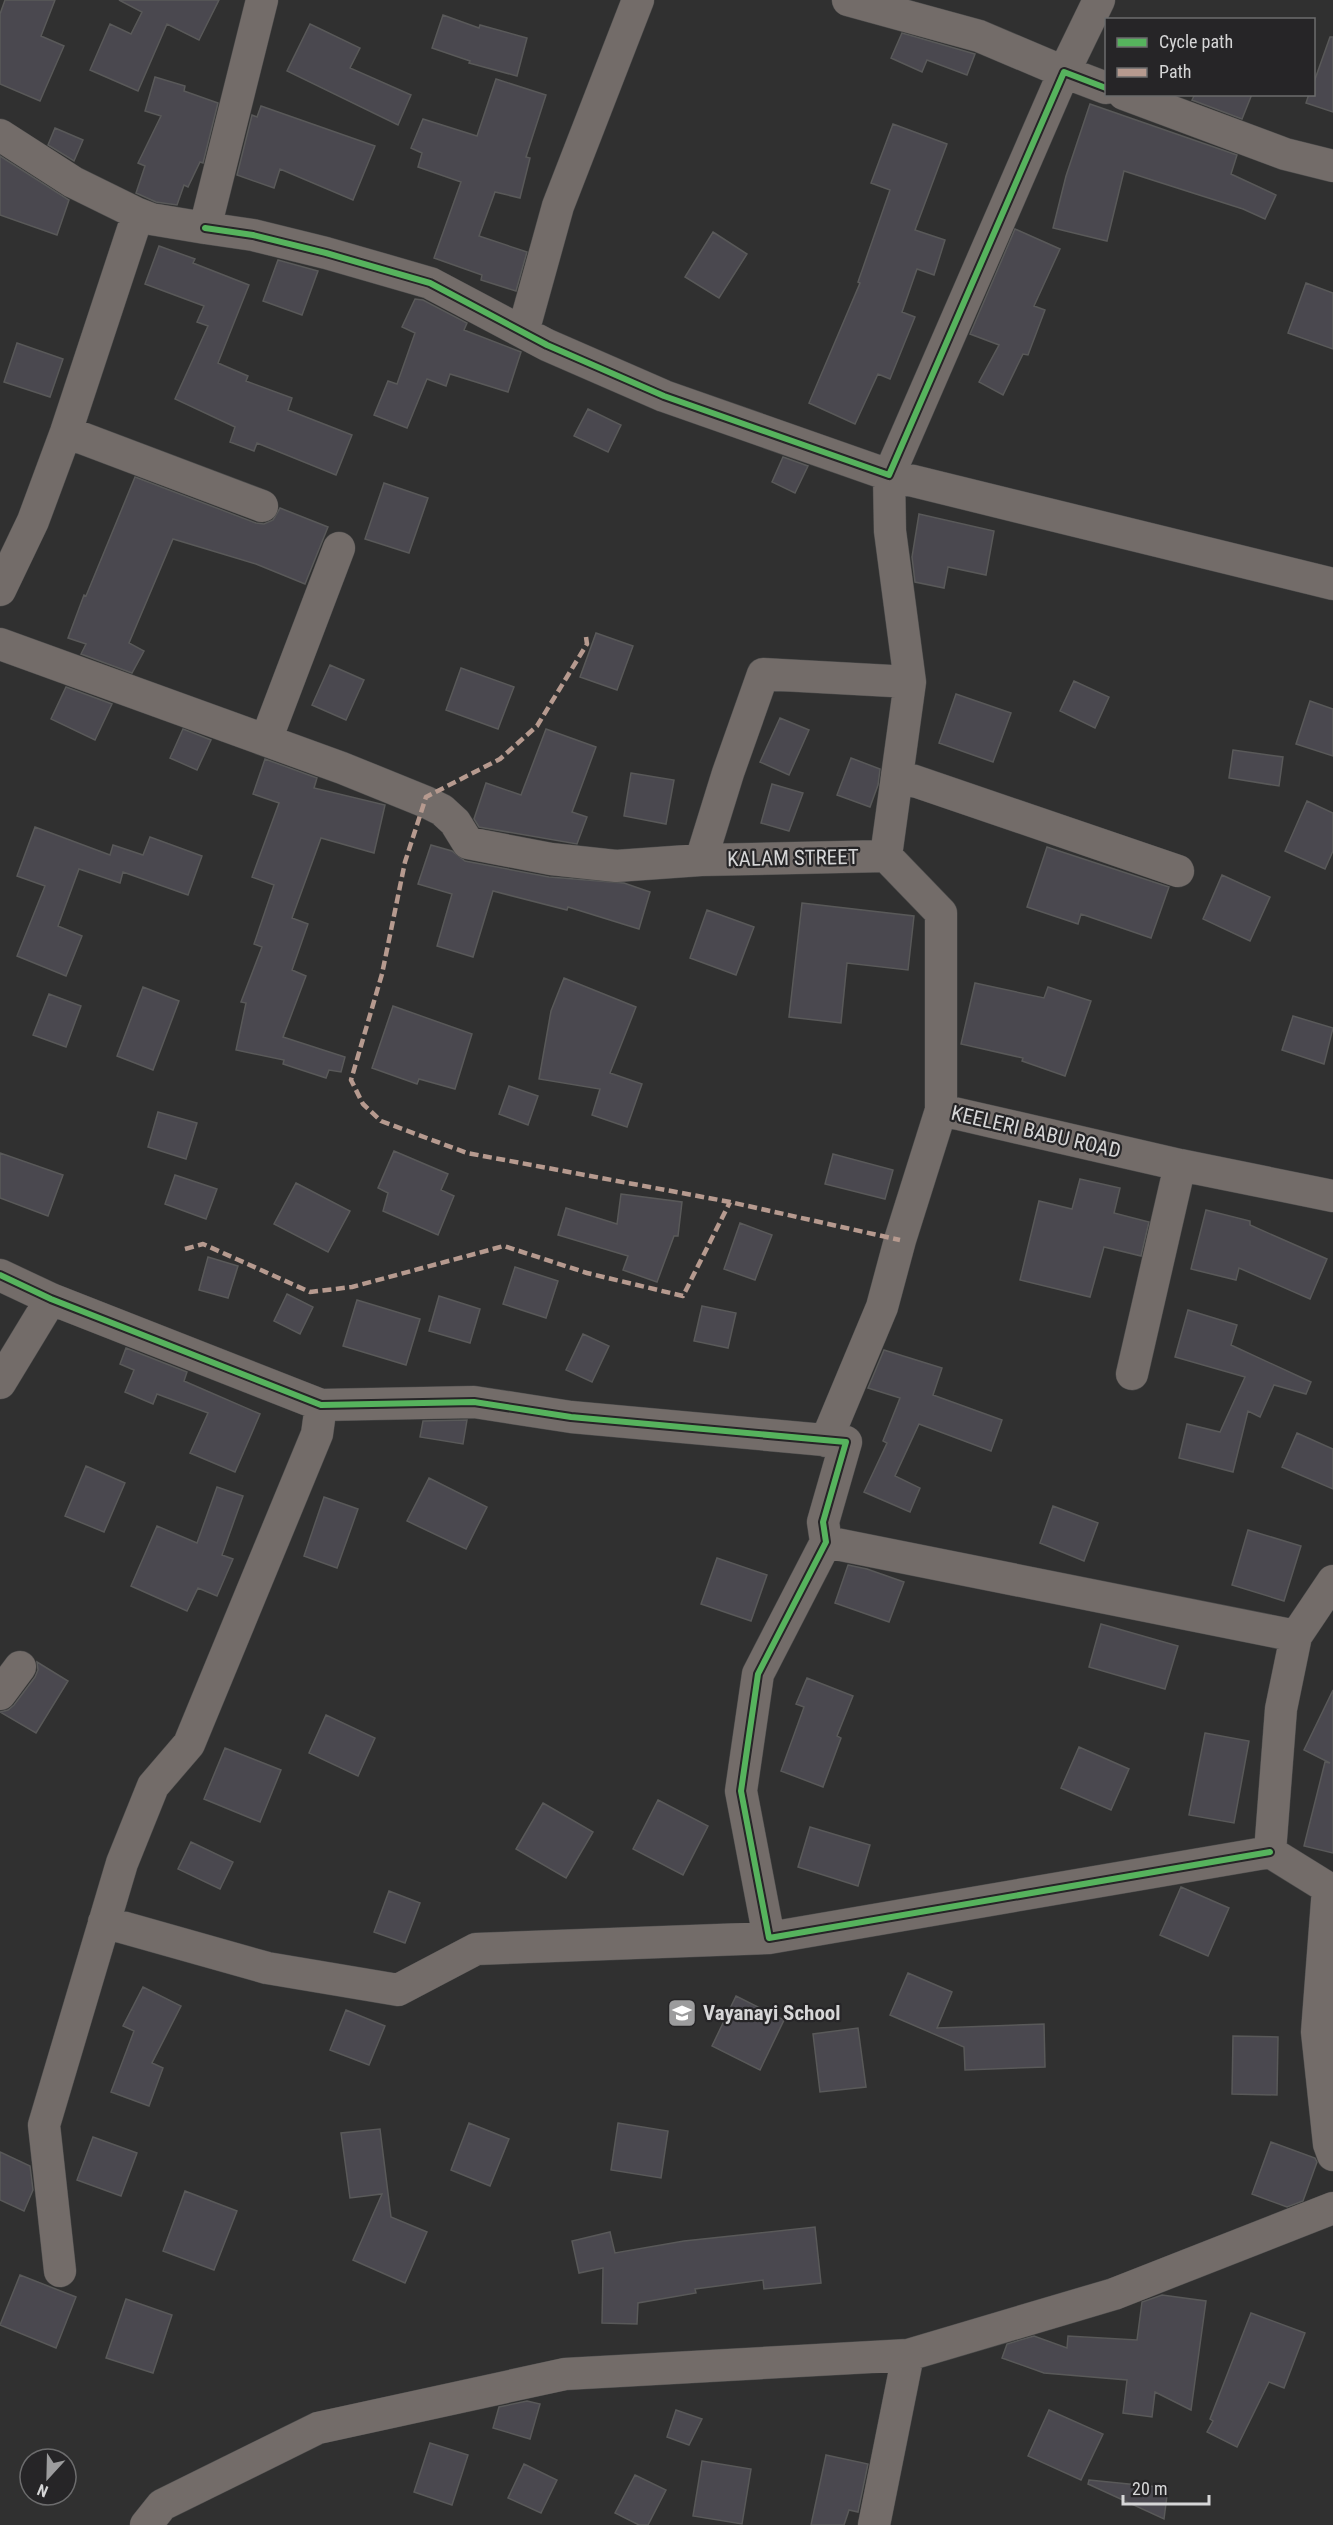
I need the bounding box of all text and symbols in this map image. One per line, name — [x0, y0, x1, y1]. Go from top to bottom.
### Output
legend — [1105, 18, 1315, 96]
text: Cycle path — [1159, 31, 1233, 52]
text: Path — [1159, 61, 1192, 82]
street label: KALAM STREET — [727, 845, 859, 871]
street label: KEELERI BABU ROAD — [949, 1101, 1123, 1163]
school or university icon: Vayanayi School — [666, 1997, 698, 2029]
place label: Vayanayi School — [703, 2001, 841, 2025]
north arrow — [18, 2447, 78, 2507]
scale bar — [1123, 2468, 1208, 2506]
text: 20 m — [1132, 2478, 1167, 2499]
text: N — [34, 2480, 51, 2501]

